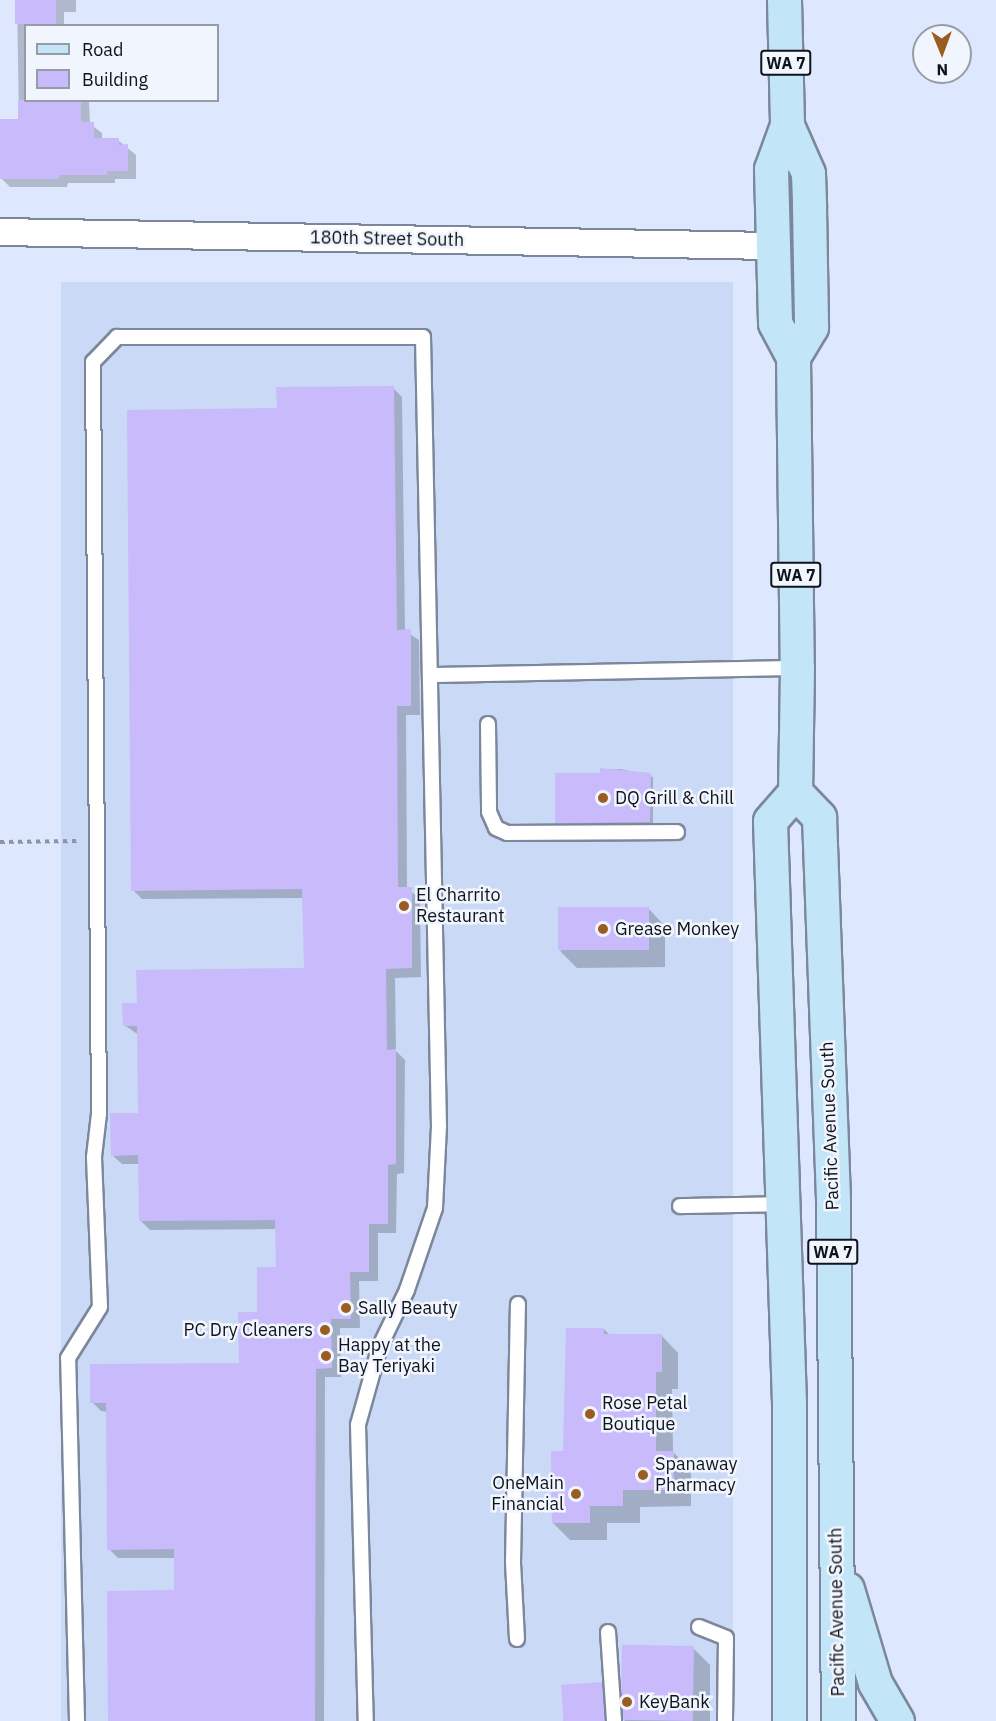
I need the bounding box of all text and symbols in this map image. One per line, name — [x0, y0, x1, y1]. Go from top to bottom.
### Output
legend — [24, 24, 219, 102]
north arrow — [912, 24, 972, 84]
text: Road — [82, 38, 123, 61]
road number: WA 7 — [759, 50, 813, 76]
text: N — [936, 60, 948, 80]
text: Building — [82, 68, 148, 91]
street label: 180th Street South — [310, 227, 464, 251]
road number: WA 7 — [769, 562, 823, 588]
place label: DQ Grill & Chill — [615, 787, 734, 809]
marker: DQ Grill & Chill — [596, 791, 610, 805]
place label: El Charrito Restaurant — [416, 885, 505, 928]
marker: El Charrito Restaurant — [397, 899, 411, 913]
place label: Grease Monkey — [615, 918, 739, 940]
marker: Grease Monkey — [596, 922, 610, 936]
street label: Pacific Avenue South — [816, 1041, 844, 1211]
road number: WA 7 — [806, 1239, 860, 1265]
place label: Sally Beauty — [358, 1297, 458, 1319]
marker: Sally Beauty — [339, 1301, 353, 1315]
place label: PC Dry Cleaners — [184, 1319, 313, 1341]
marker: PC Dry Cleaners — [318, 1323, 332, 1337]
place label: Happy at the Bay Teriyaki — [338, 1335, 441, 1378]
marker: Happy at the Bay Teriyaki — [319, 1349, 333, 1363]
place label: Rose Petal Boutique — [602, 1393, 687, 1436]
marker: Rose Petal Boutique — [583, 1407, 597, 1421]
place label: Spanaway Pharmacy — [655, 1454, 737, 1496]
marker: Spanaway Pharmacy — [636, 1468, 650, 1482]
place label: OneMain Financial — [491, 1473, 564, 1516]
marker: OneMain Financial — [569, 1487, 583, 1501]
street label: Pacific Avenue South — [825, 1527, 849, 1697]
place label: KeyBank — [639, 1691, 710, 1713]
marker: KeyBank — [620, 1695, 634, 1709]

